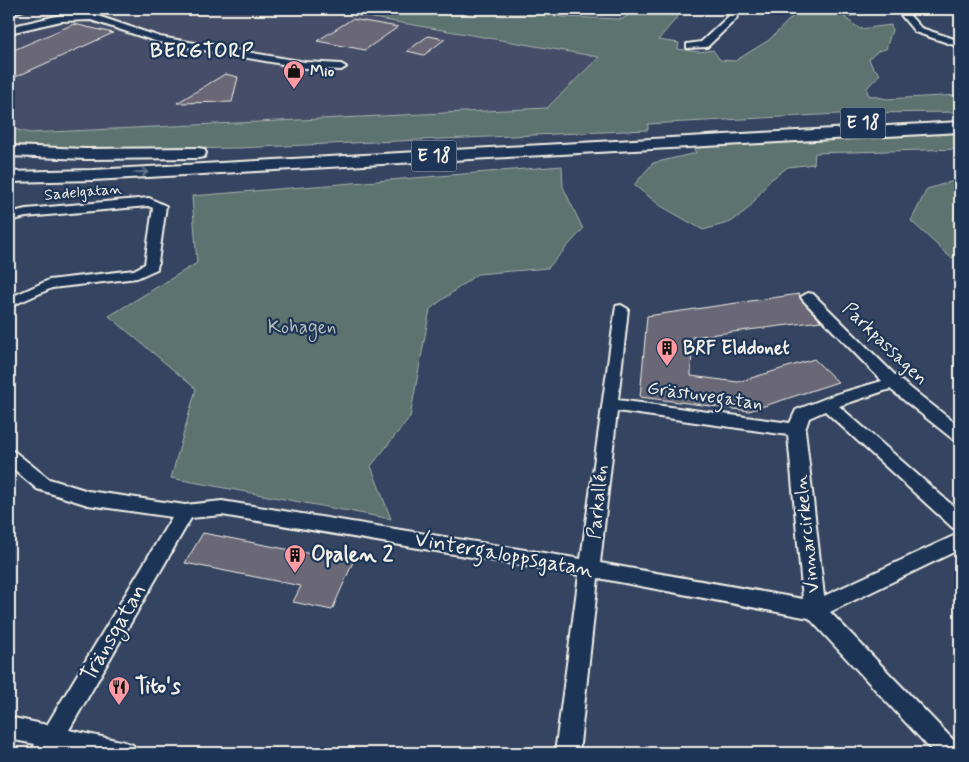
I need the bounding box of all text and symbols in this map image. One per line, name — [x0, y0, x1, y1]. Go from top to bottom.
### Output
district label: BERGTORP — [150, 38, 254, 65]
shop icon: Mio — [282, 59, 306, 90]
place label: Mio — [310, 61, 335, 82]
road number: E 18 — [840, 108, 886, 138]
road number: E 18 — [412, 140, 456, 172]
one-way arrow — [133, 168, 149, 177]
street label: Sadelgatan — [43, 178, 123, 206]
street label: Parkpassagen — [836, 297, 933, 392]
park label: Kohagen — [268, 315, 336, 342]
building icon: BRF Elddonet — [655, 336, 679, 367]
place label: BRF Elddonet — [683, 336, 790, 361]
street label: Grästuvegatan — [645, 376, 765, 419]
street label: Parkallén — [582, 464, 614, 540]
street label: Vinnarcirkeln — [788, 474, 826, 594]
street label: Vintergaloppsgatan — [412, 525, 596, 587]
place label: Opalen 2 — [311, 541, 393, 569]
building icon: Opalen 2 — [283, 543, 307, 574]
street label: Tränsgatan — [75, 579, 156, 688]
place label: Tito's — [135, 673, 181, 701]
restaurant icon: Tito's — [107, 675, 131, 706]

